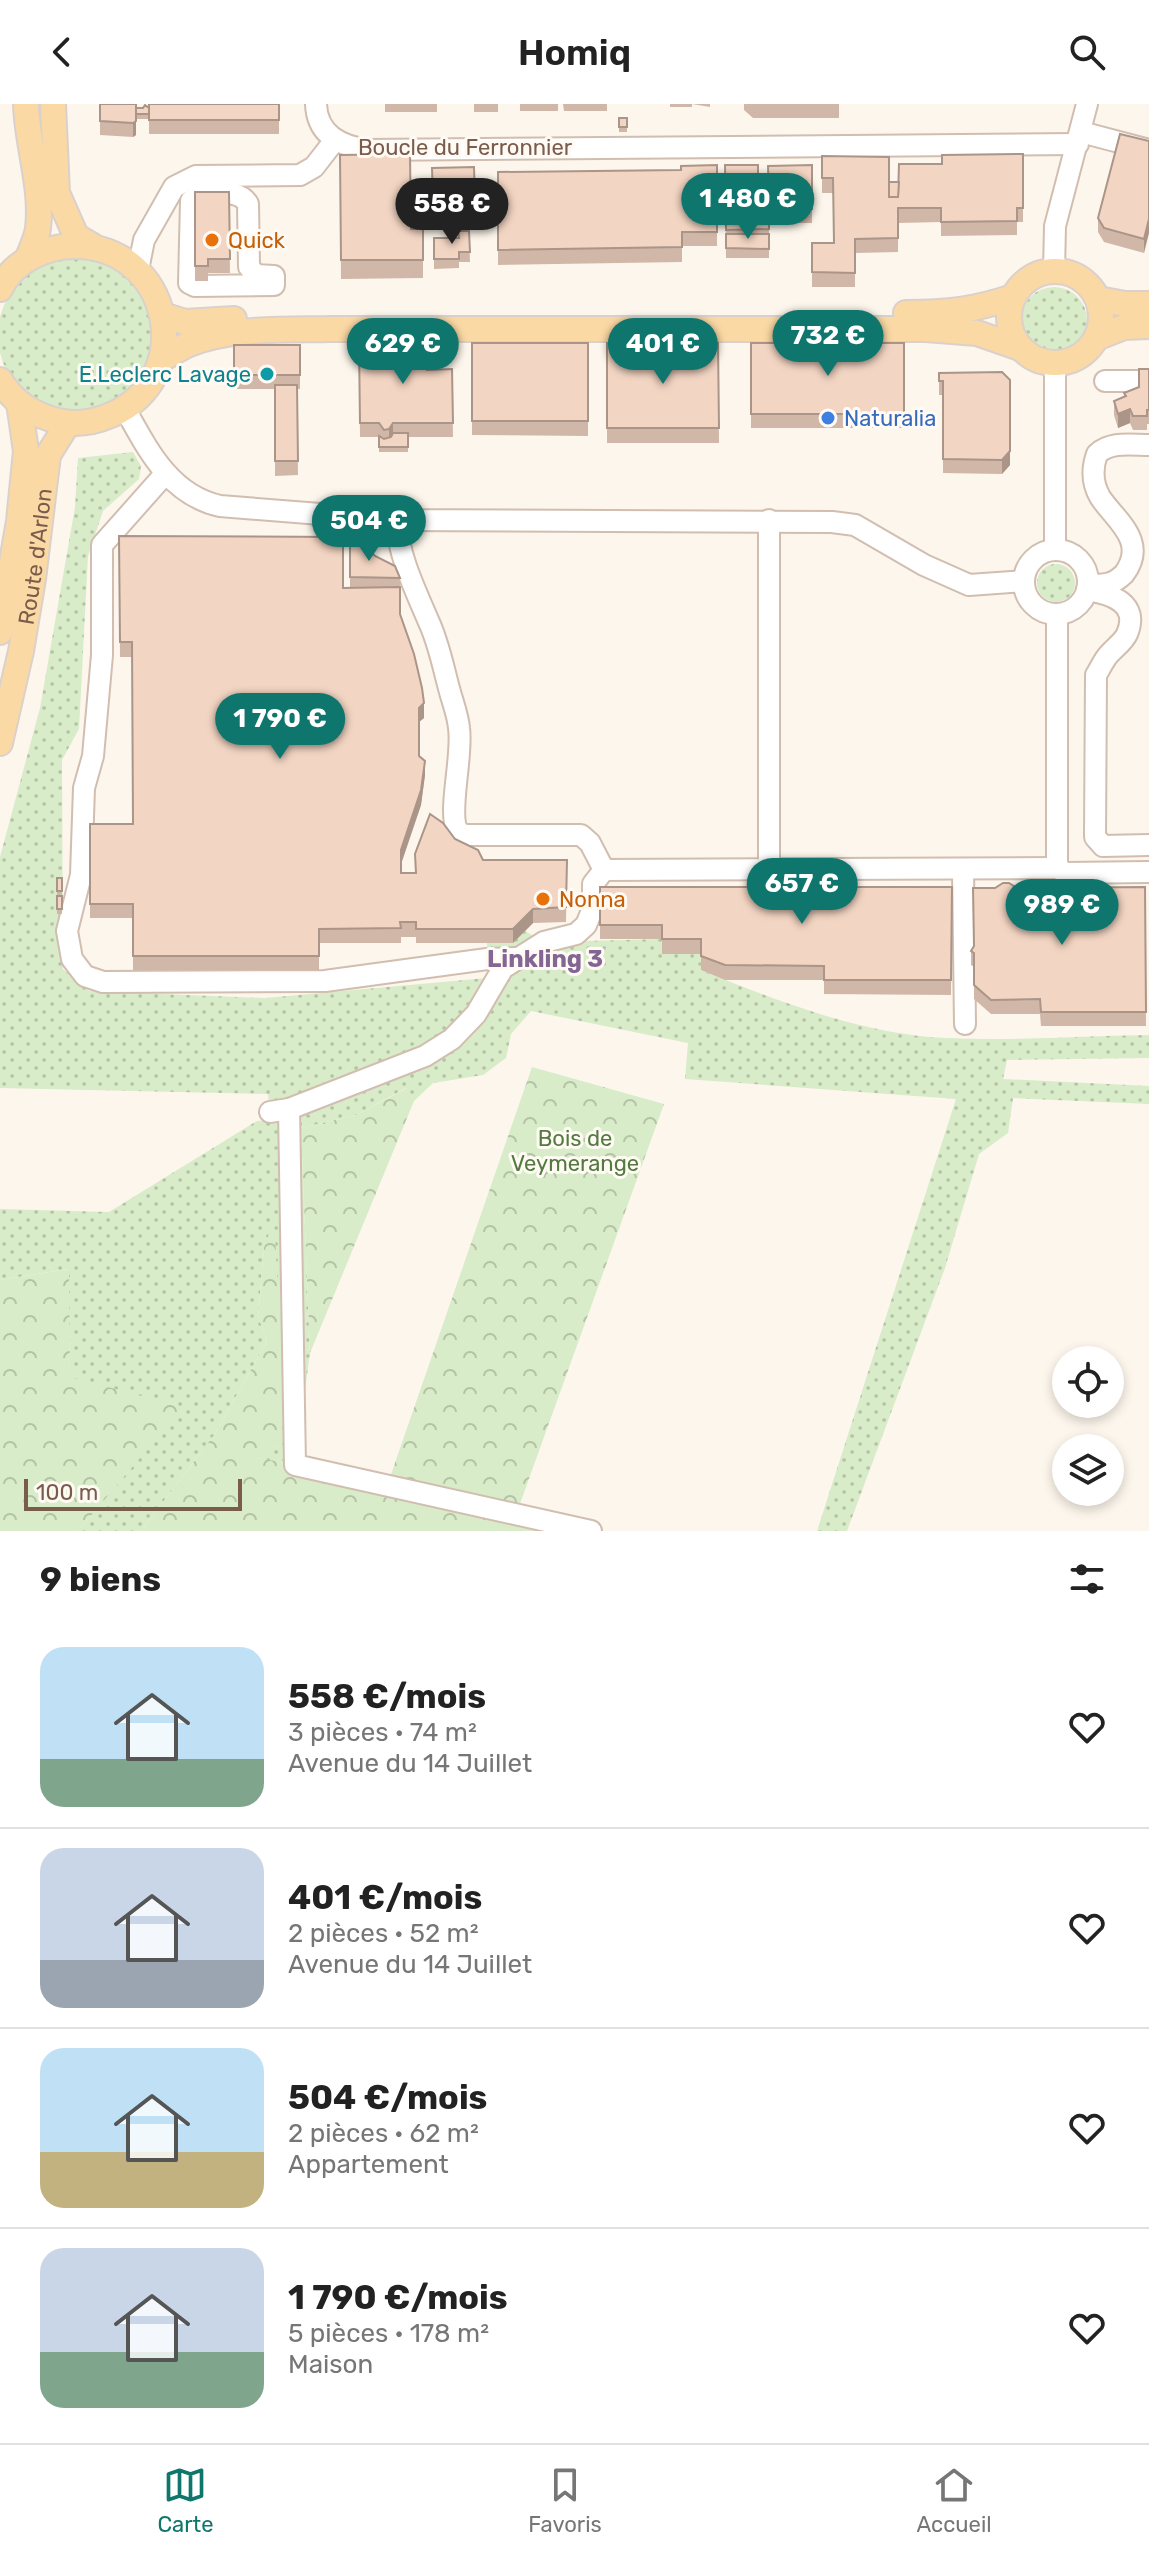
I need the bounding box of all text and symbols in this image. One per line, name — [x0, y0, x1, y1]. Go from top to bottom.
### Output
icon: back — [40, 30, 84, 74]
icon: search — [1065, 30, 1109, 74]
text: Homiq — [518, 31, 631, 74]
street label: Boucle du Ferronnier — [358, 134, 573, 161]
pin: 1 480 € — [674, 173, 822, 241]
pin: 558 € — [396, 178, 508, 246]
text: 1 480 € — [699, 183, 797, 214]
text: 558 € — [413, 188, 491, 219]
place label: Quick — [228, 227, 286, 254]
marker: Quick — [203, 231, 221, 249]
pin: 732 € — [772, 310, 884, 378]
pin: 629 € — [347, 318, 459, 386]
pin: 401 € — [607, 318, 719, 386]
text: 732 € — [791, 320, 865, 351]
text: 629 € — [365, 328, 441, 359]
text: 401 € — [626, 328, 700, 359]
place label: E.Leclerc Lavage — [79, 361, 251, 388]
marker: E.Leclerc Lavage — [258, 365, 276, 383]
place label: Naturalia — [844, 405, 936, 432]
marker: Naturalia — [819, 409, 837, 427]
street label: Route d'Arlon — [12, 487, 57, 627]
pin: 504 € — [313, 495, 425, 563]
text: 504 € — [330, 505, 408, 536]
pin: 1 790 € — [206, 693, 354, 761]
text: 1 790 € — [233, 703, 327, 734]
pin: 657 € — [746, 858, 858, 926]
text: 657 € — [765, 868, 839, 899]
pin: 989 € — [1006, 879, 1118, 947]
place label: Nonna — [559, 886, 626, 913]
text: 989 € — [1024, 889, 1100, 920]
marker: Nonna — [534, 890, 552, 908]
district label: Linkling 3 — [487, 945, 603, 973]
park label: Bois de Veymerange — [511, 1125, 639, 1177]
map controls — [1052, 1346, 1124, 1506]
button: locate — [1052, 1346, 1124, 1418]
button: layers — [1052, 1434, 1124, 1506]
scale bar — [24, 1475, 242, 1511]
text: 100 m — [36, 1479, 98, 1506]
icon: filters — [1065, 1557, 1109, 1601]
text: 9 biens — [40, 1559, 161, 1600]
text: 558 €/mois — [288, 1676, 486, 1717]
icon: home — [104, 1679, 200, 1775]
icon: heart — [1065, 1705, 1109, 1749]
text: 3 pièces · 74 m² — [288, 1717, 477, 1748]
text: Avenue du 14 Juillet — [288, 1748, 532, 1779]
text: 401 €/mois — [288, 1877, 482, 1918]
icon: home — [104, 1880, 200, 1976]
icon: heart — [1065, 1906, 1109, 1950]
text: 2 pièces · 52 m² — [288, 1918, 479, 1949]
text: Avenue du 14 Juillet — [288, 1949, 532, 1980]
text: 504 €/mois — [288, 2077, 487, 2118]
icon: home — [104, 2080, 200, 2176]
icon: heart — [1065, 2106, 1109, 2150]
text: 2 pièces · 62 m² — [288, 2118, 479, 2149]
text: Appartement — [288, 2149, 449, 2180]
text: 1 790 €/mois — [288, 2277, 508, 2318]
icon: home — [104, 2280, 200, 2376]
icon: heart — [1065, 2306, 1109, 2350]
text: 5 pièces · 178 m² — [288, 2318, 489, 2349]
text: Maison — [288, 2349, 373, 2380]
tab: Carte — [157, 2463, 213, 2538]
tab: Favoris — [528, 2463, 602, 2538]
tab: Accueil — [916, 2463, 992, 2538]

